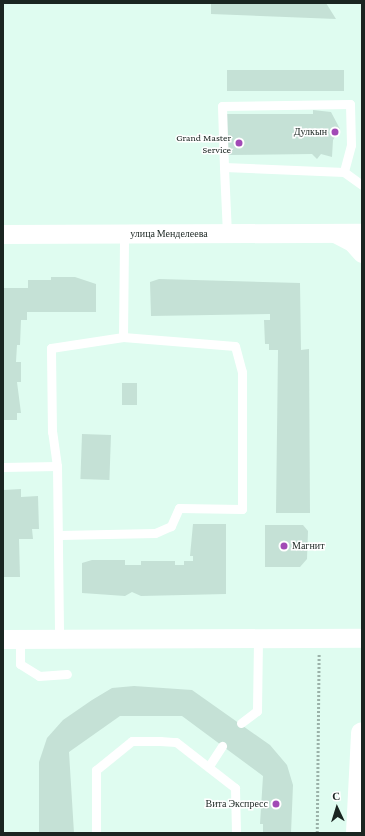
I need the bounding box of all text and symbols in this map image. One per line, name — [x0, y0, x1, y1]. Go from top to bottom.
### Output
place label: Дулкын — [294, 126, 327, 138]
marker: Дулкын — [330, 127, 340, 137]
place label: Grand Master Service — [176, 131, 231, 154]
marker: Grand Master Service — [234, 138, 244, 148]
street label: улица Менделеева — [130, 228, 208, 240]
place label: Магнит — [292, 540, 325, 552]
marker: Магнит — [279, 541, 289, 551]
north arrow — [317, 788, 357, 828]
text: С — [332, 790, 341, 802]
place label: Вита Экспресс — [206, 798, 268, 810]
marker: Вита Экспресс — [271, 799, 281, 809]

